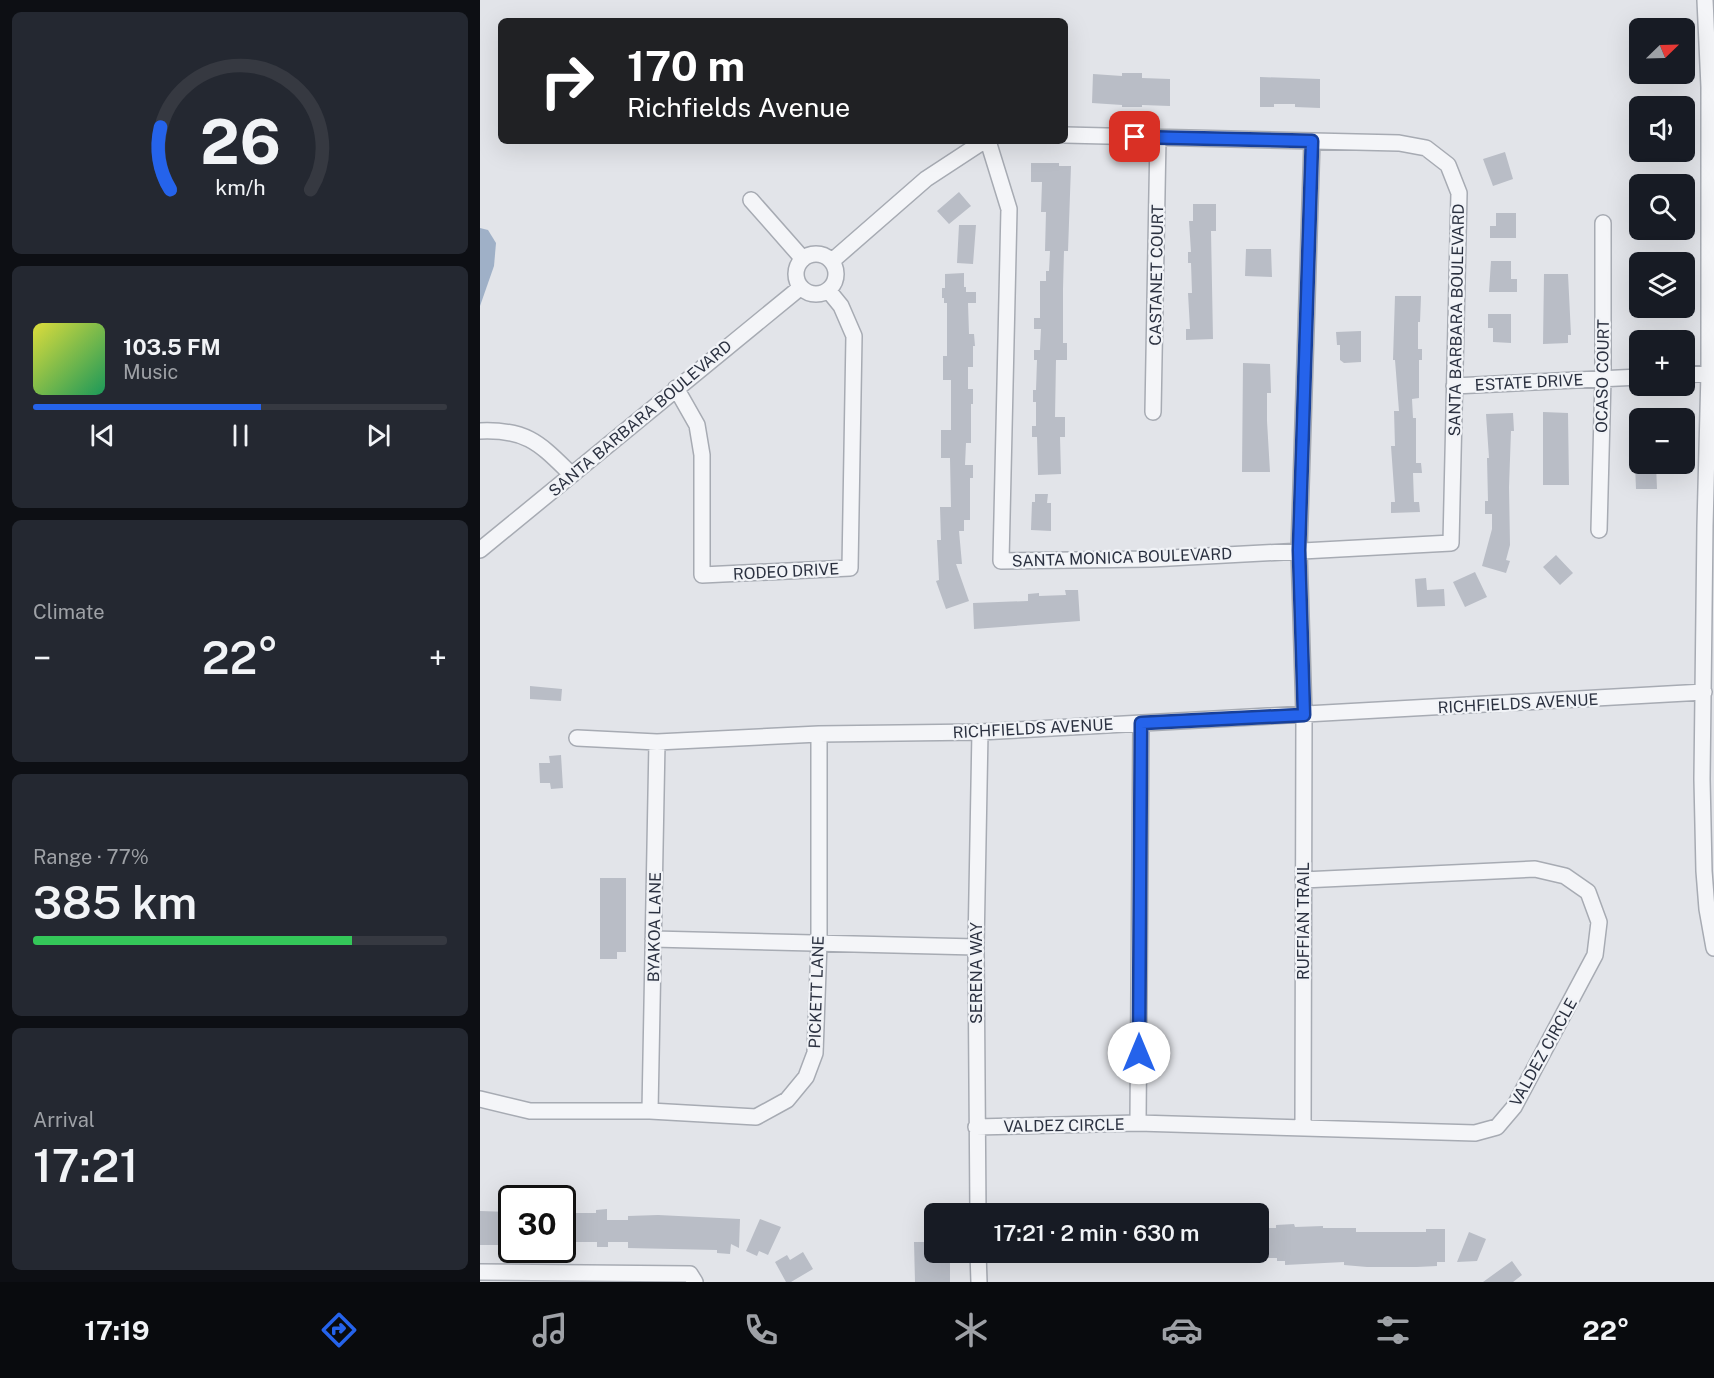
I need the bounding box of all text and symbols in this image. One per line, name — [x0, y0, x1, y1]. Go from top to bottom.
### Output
north arrow — [1629, 18, 1695, 84]
map controls — [1629, 18, 1695, 474]
text: 170 m — [627, 41, 745, 90]
icon: right — [528, 42, 606, 120]
text: Richfields Avenue — [627, 91, 850, 123]
button: sound — [1629, 96, 1695, 162]
text: 26 — [200, 105, 280, 178]
pin — [1109, 111, 1160, 162]
icon: arrive — [1118, 120, 1151, 153]
button: search — [1629, 174, 1695, 240]
text: km/h — [215, 175, 265, 200]
street label: SANTA BARBARA BOULEVARD — [1445, 203, 1468, 437]
street label: CASTANET COURT — [1146, 204, 1167, 346]
button: layers — [1629, 252, 1695, 318]
street label: OCASO COURT — [1592, 319, 1613, 433]
button: + — [1629, 330, 1695, 396]
text: 103.5 FM — [123, 334, 221, 360]
street label: SANTA BARBARA BOULEVARD — [545, 336, 736, 501]
text: Music — [123, 360, 178, 384]
street label: ESTATE DRIVE — [1474, 370, 1584, 395]
button: − — [1629, 408, 1695, 474]
icon: previous — [86, 419, 119, 452]
icon: pause — [224, 419, 257, 452]
icon: next — [362, 419, 395, 452]
street label: SANTA MONICA BOULEVARD — [1011, 544, 1233, 571]
street label: RODEO DRIVE — [733, 559, 840, 584]
text: Climate — [33, 600, 105, 624]
text: 22° — [202, 631, 278, 684]
text: − — [33, 639, 51, 677]
text: + — [429, 639, 447, 677]
street label: RICHFIELDS AVENUE — [1437, 690, 1599, 717]
street label: RICHFIELDS AVENUE — [952, 715, 1114, 742]
text: Range · 77% — [33, 845, 149, 869]
street label: RUFFIAN TRAIL — [1294, 862, 1313, 980]
street label: BYAKOA LANE — [644, 872, 665, 982]
text: 385 km — [33, 876, 197, 929]
street label: SERENA WAY — [967, 922, 986, 1024]
street label: PICKETT LANE — [805, 935, 828, 1049]
street label: VALDEZ CIRCLE — [1506, 995, 1581, 1110]
position arrow — [1107, 1021, 1171, 1085]
text: Arrival — [33, 1108, 95, 1132]
street label: VALDEZ CIRCLE — [1003, 1115, 1125, 1136]
text: 17:21 — [33, 1139, 138, 1192]
speed limit sign: 30 — [498, 1185, 576, 1263]
text: 17:21 · 2 min · 630 m — [994, 1220, 1199, 1246]
icon: directions — [318, 1309, 360, 1351]
icon: music — [529, 1309, 571, 1351]
icon: phone — [740, 1309, 782, 1351]
icon: climate — [950, 1309, 992, 1351]
icon: car — [1161, 1309, 1203, 1351]
icon: filters — [1372, 1309, 1414, 1351]
text: 17:19 — [84, 1314, 149, 1346]
text: 22° — [1582, 1314, 1630, 1346]

